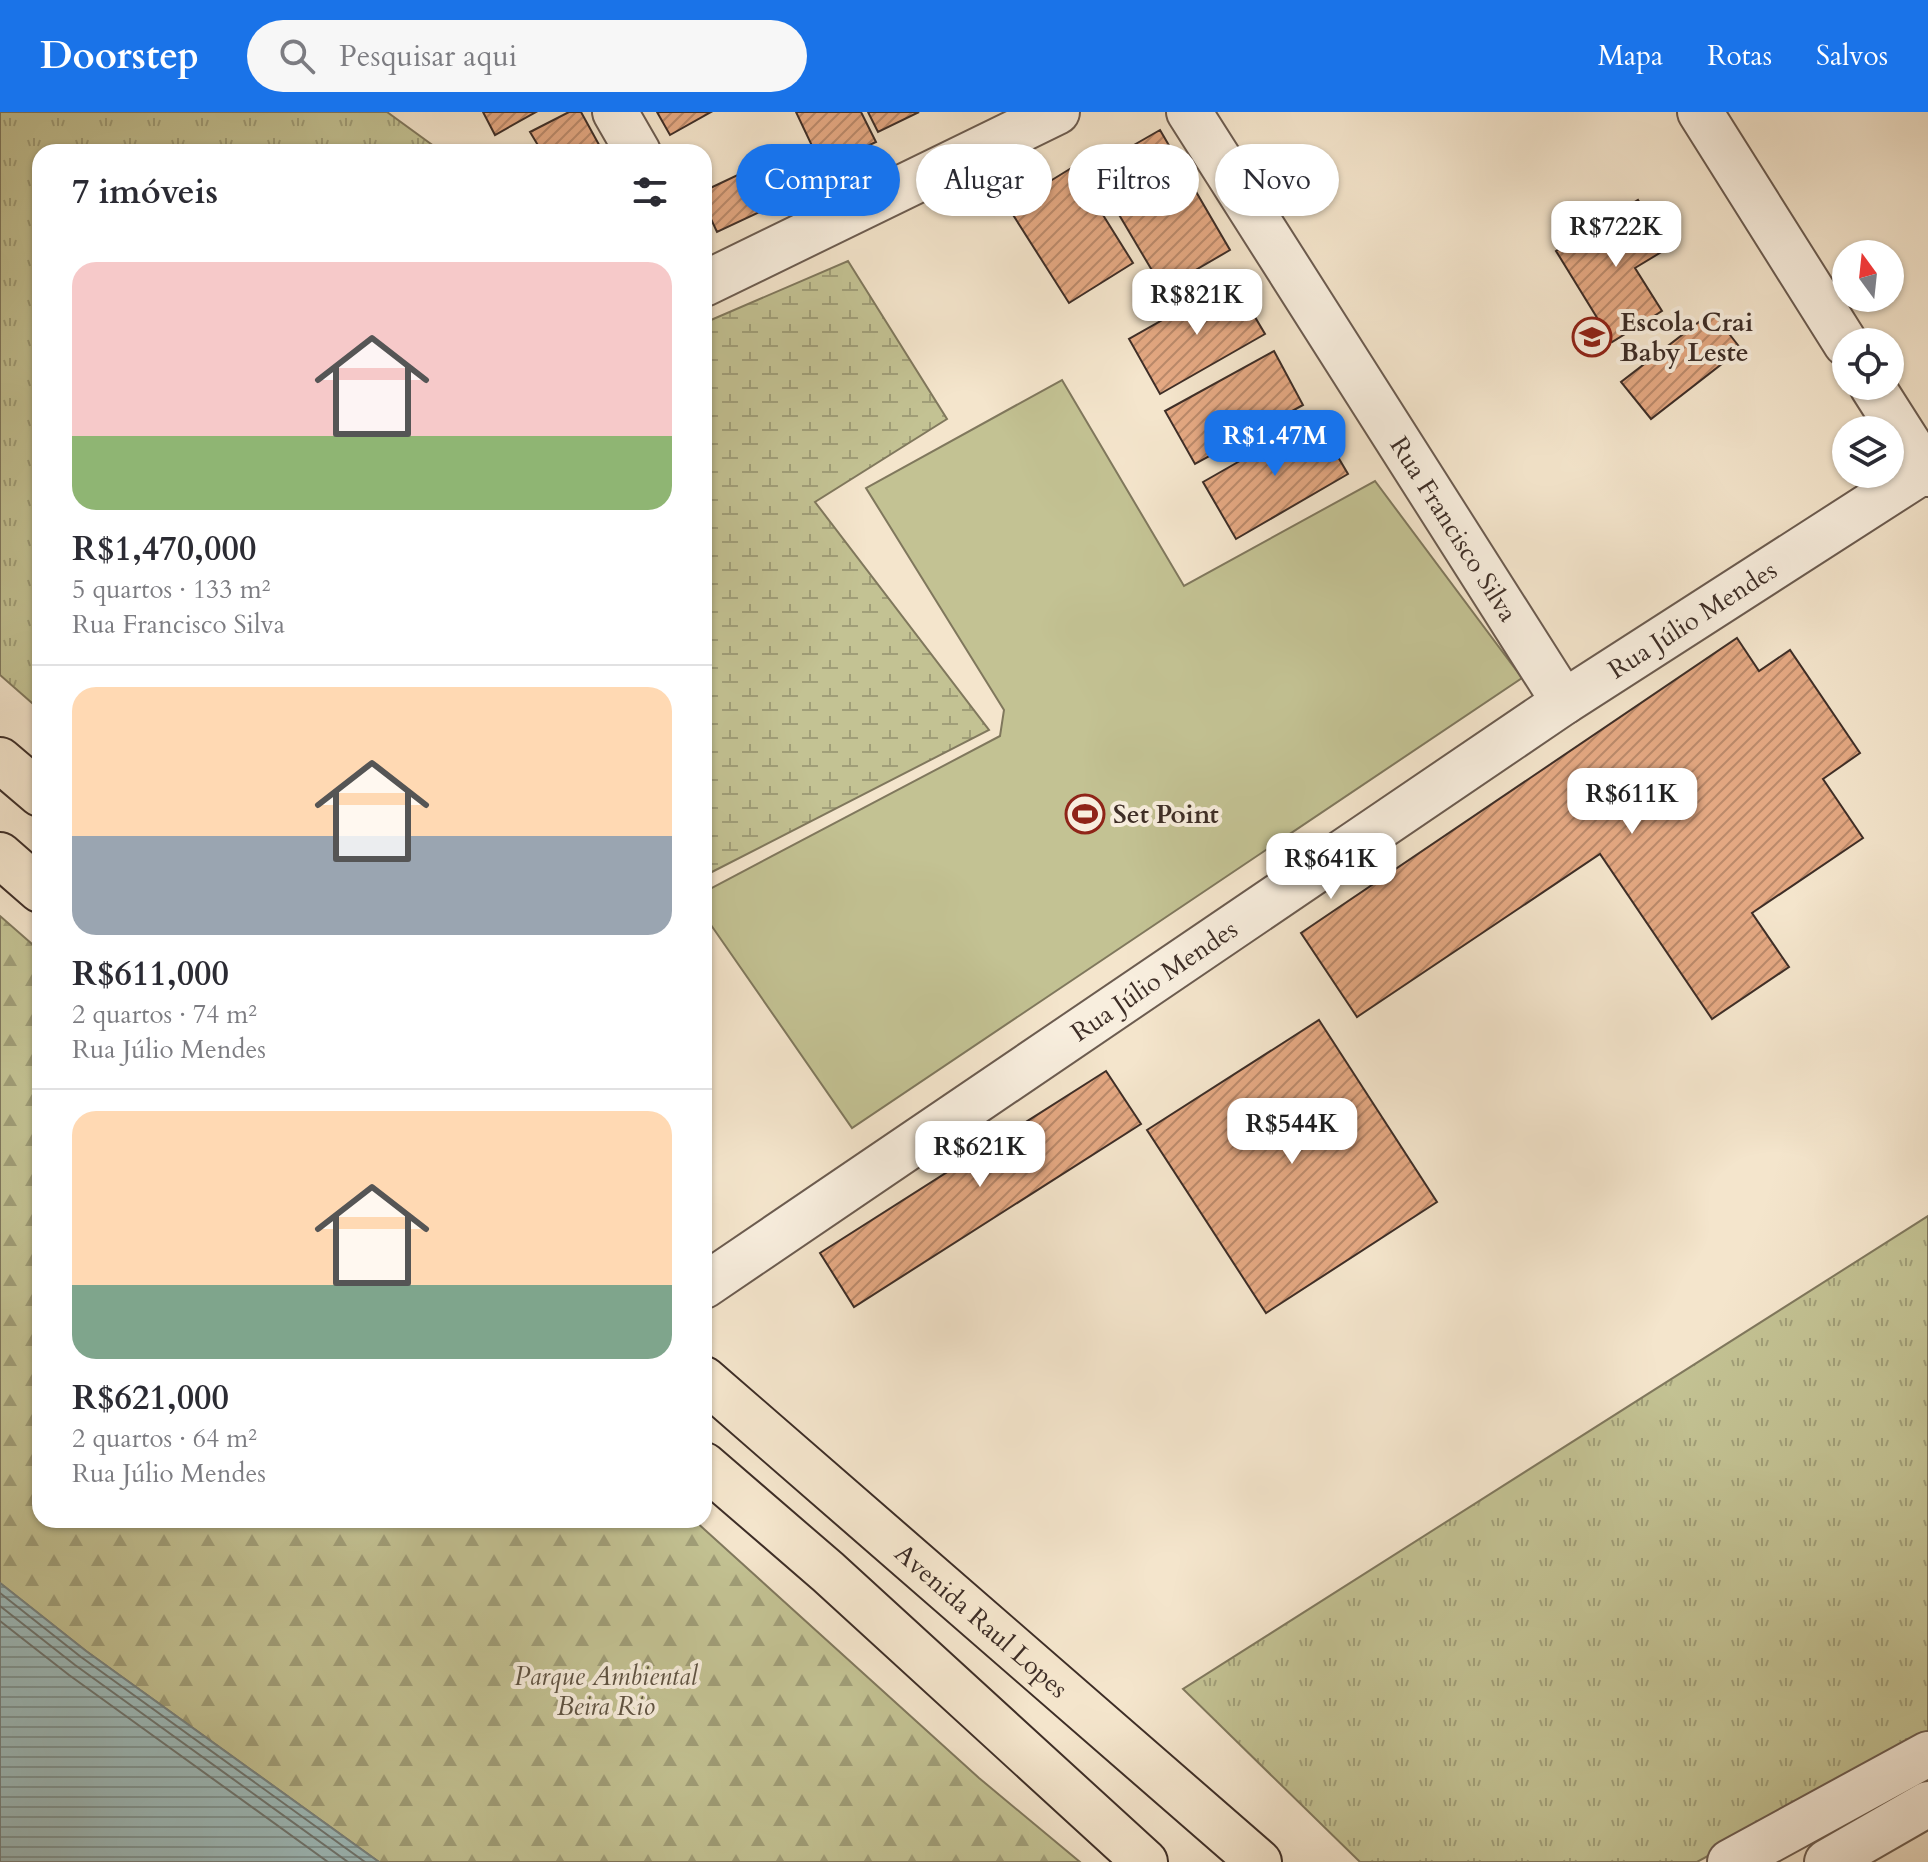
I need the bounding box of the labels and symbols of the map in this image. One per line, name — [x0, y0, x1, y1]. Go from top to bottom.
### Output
pin: R$722K — [1551, 201, 1681, 269]
north arrow — [1832, 240, 1904, 312]
pin: R$821K — [1132, 269, 1262, 337]
place label: Escola Crai Baby Leste — [1620, 305, 1753, 370]
school or university icon: Escola Crai Baby Leste — [1571, 316, 1613, 358]
pin: R$1.47M — [1201, 410, 1349, 478]
street label: Rua Francisco Silva — [1382, 430, 1525, 628]
street label: Rua Júlio Mendes — [1601, 553, 1784, 687]
pin: R$611K — [1567, 768, 1697, 836]
sports icon: Set Point — [1064, 793, 1106, 835]
place label: Set Point — [1113, 797, 1219, 832]
pin: R$641K — [1266, 833, 1396, 901]
street label: Rua Júlio Mendes — [1064, 912, 1244, 1050]
pin: R$544K — [1227, 1098, 1357, 1166]
pin: R$621K — [915, 1121, 1045, 1189]
street label: Avenida Raul Lopes — [887, 1536, 1075, 1706]
park label: Parque Ambiental Beira Rio — [514, 1659, 699, 1724]

